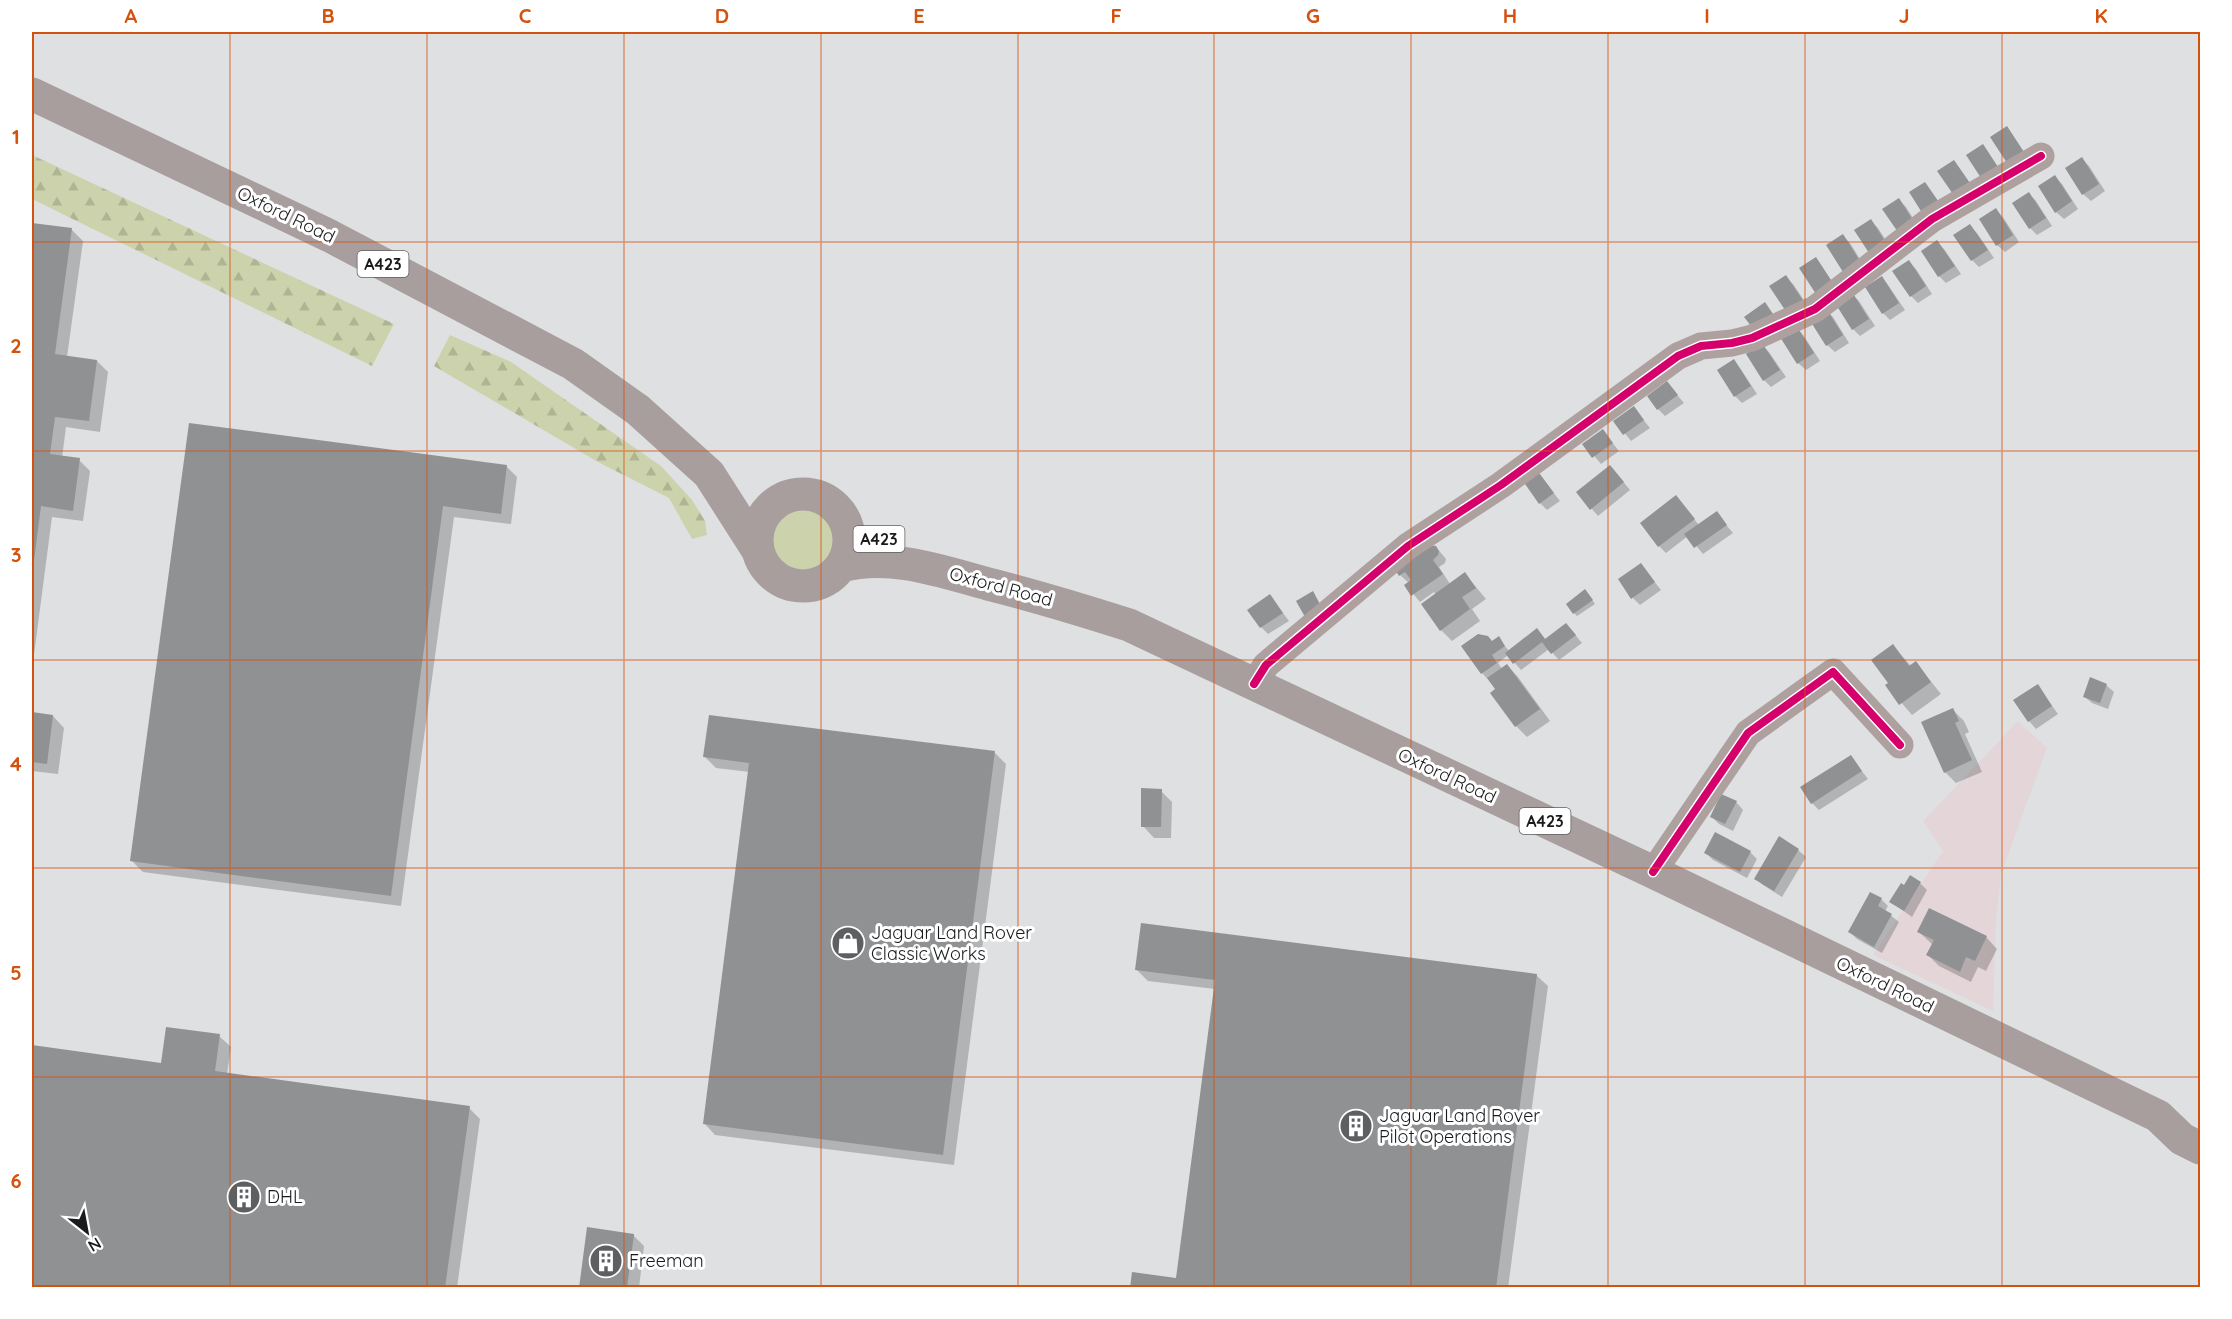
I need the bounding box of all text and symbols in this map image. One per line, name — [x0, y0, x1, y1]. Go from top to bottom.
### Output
text: A — [125, 3, 138, 28]
text: B — [321, 3, 335, 28]
text: C — [519, 3, 532, 28]
text: D — [715, 3, 729, 28]
text: E — [913, 3, 925, 28]
text: F — [1110, 3, 1122, 28]
text: G — [1306, 3, 1320, 28]
text: H — [1503, 3, 1517, 28]
text: I — [1704, 3, 1710, 28]
text: J — [1898, 3, 1910, 28]
text: K — [2094, 3, 2108, 28]
text: 1 — [12, 124, 20, 149]
street label: Oxford Road — [234, 181, 339, 248]
road number: A423 — [358, 251, 409, 277]
text: 2 — [10, 333, 22, 358]
road number: A423 — [854, 526, 904, 552]
text: 3 — [11, 542, 21, 567]
street label: Oxford Road — [947, 562, 1055, 611]
street label: Oxford Road — [1394, 743, 1500, 808]
text: 4 — [10, 751, 22, 776]
road number: A423 — [1520, 808, 1570, 834]
place label: Jaguar Land Rover Classic Works — [871, 921, 1032, 965]
shop icon: Jaguar Land Rover Classic Works — [830, 925, 866, 961]
street label: Oxford Road — [1833, 951, 1938, 1018]
text: 5 — [10, 960, 22, 985]
place label: Jaguar Land Rover Pilot Operations — [1379, 1104, 1540, 1148]
building icon: Jaguar Land Rover Pilot Operations — [1338, 1108, 1374, 1144]
text: 6 — [10, 1168, 22, 1193]
building icon: DHL — [226, 1179, 262, 1215]
place label: DHL — [267, 1185, 303, 1208]
north arrow — [57, 1202, 117, 1262]
text: N — [85, 1233, 105, 1256]
building icon: Freeman — [588, 1243, 624, 1279]
place label: Freeman — [629, 1249, 704, 1272]

